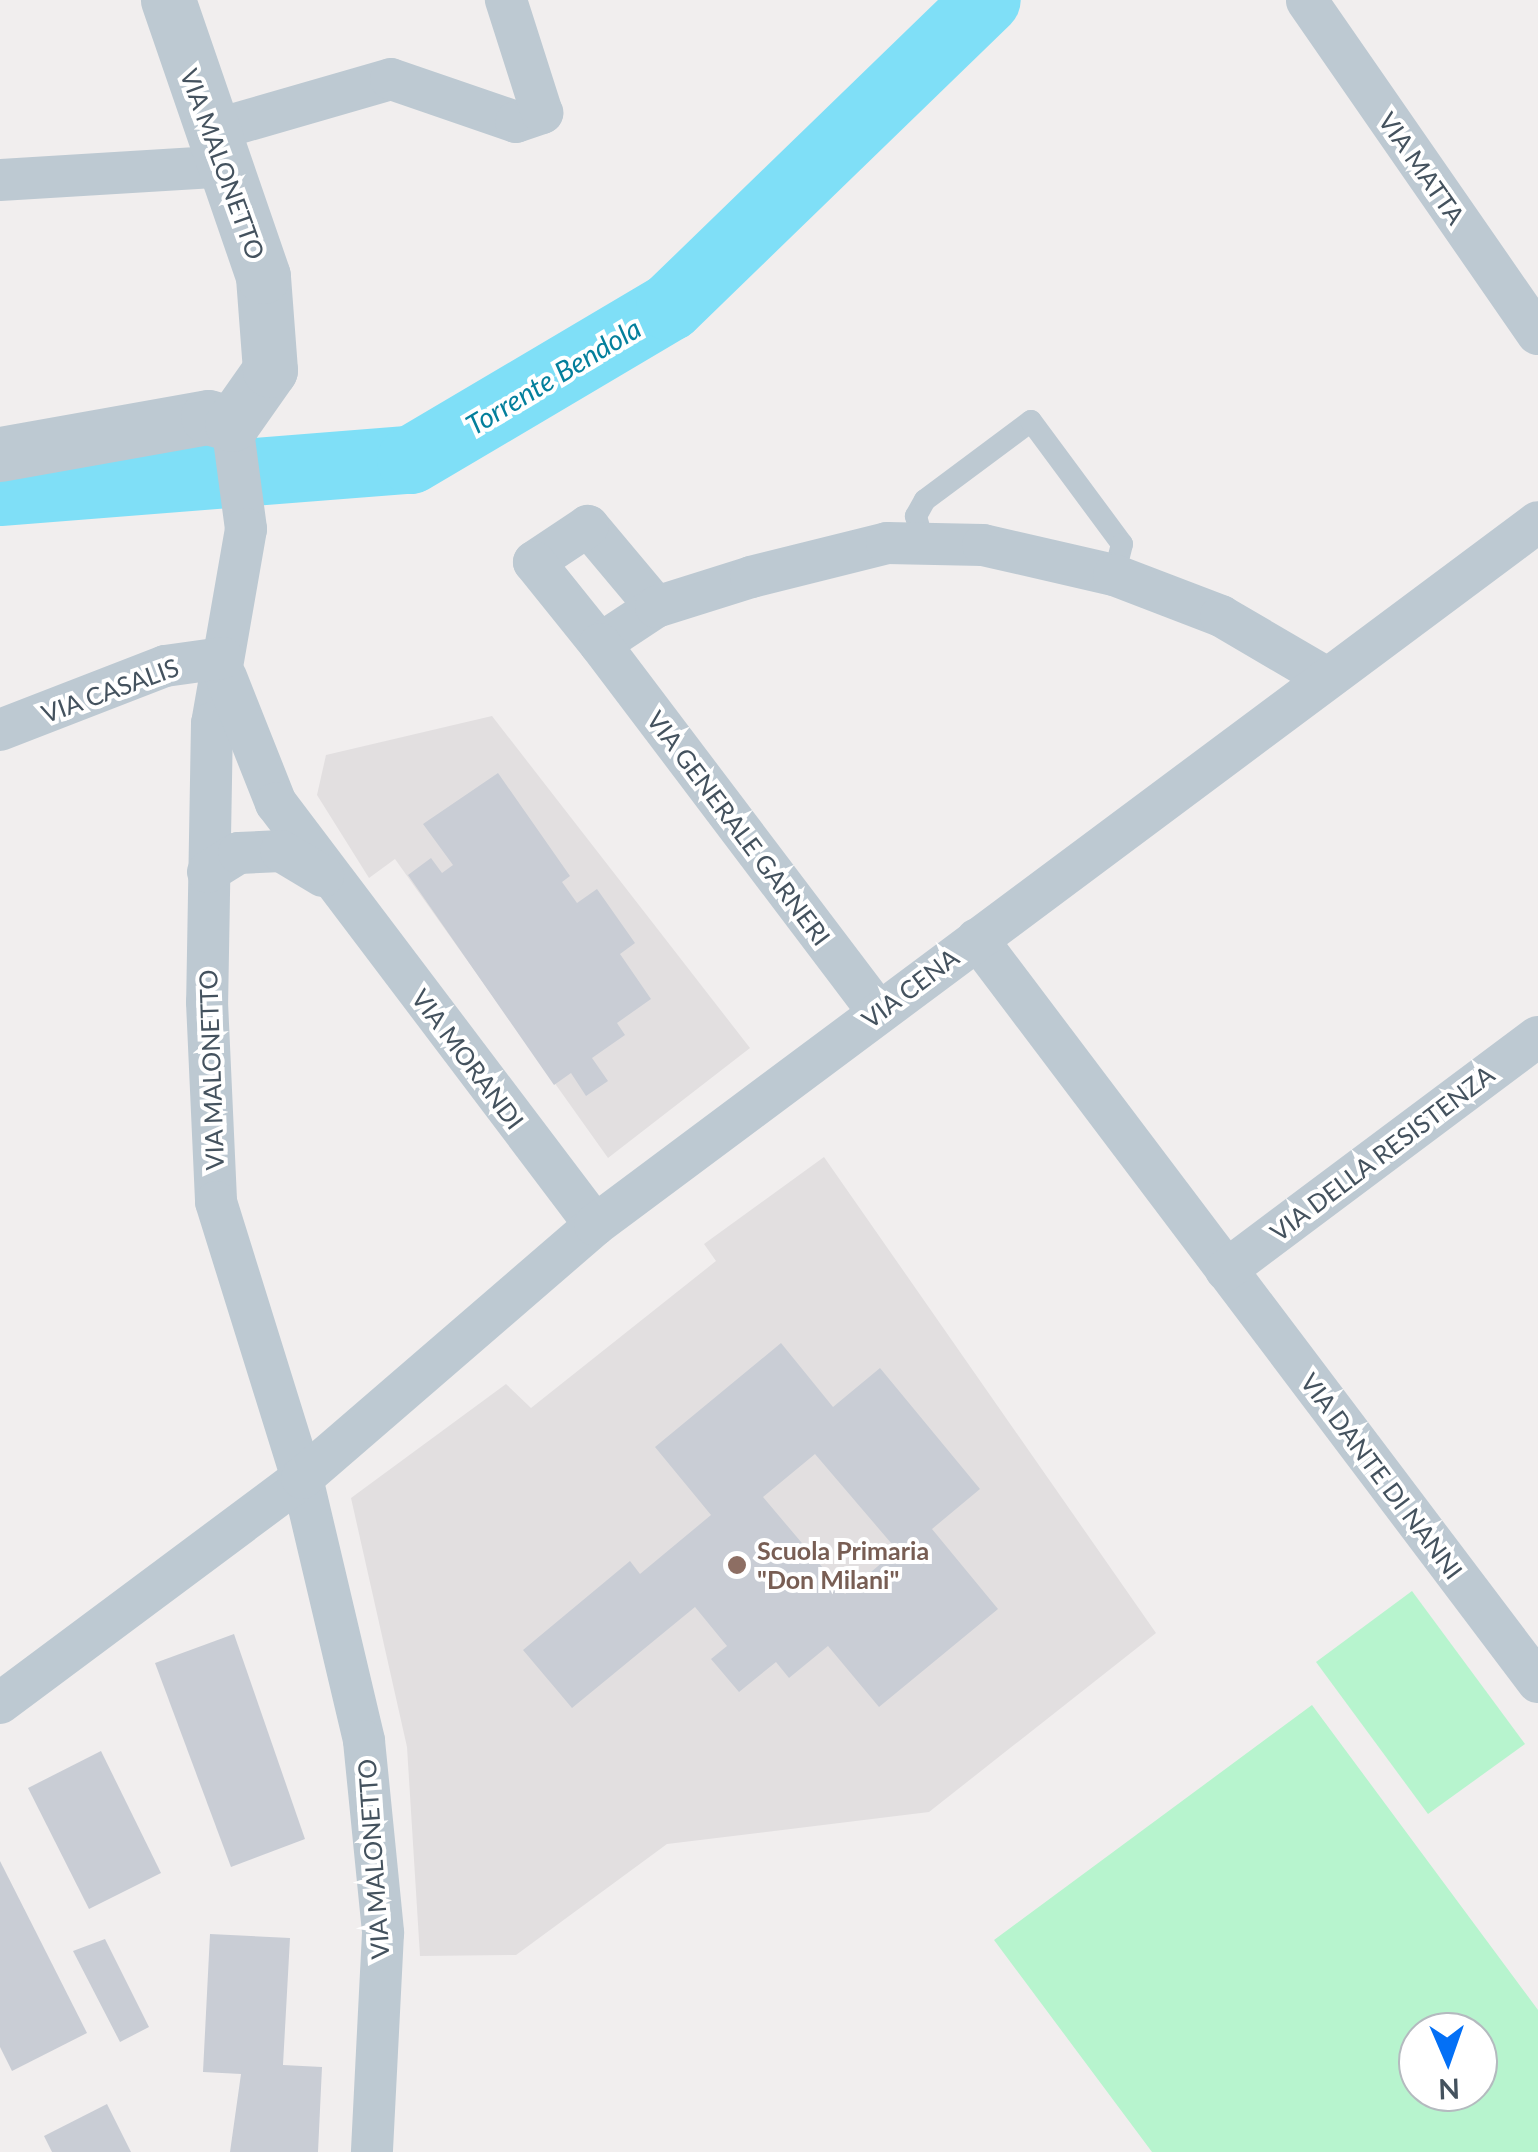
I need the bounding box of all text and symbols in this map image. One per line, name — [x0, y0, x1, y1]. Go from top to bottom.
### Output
street label: VIA MALONETTO — [174, 64, 272, 264]
street label: VIA MATTA — [1372, 106, 1472, 230]
water label: Torrente Bendola — [460, 311, 646, 441]
street label: VIA CASALIS — [37, 651, 183, 729]
street label: VIA GENERALE GARNERI — [641, 705, 837, 951]
street label: VIA CENA — [855, 942, 965, 1034]
street label: VIA MALONETTO — [192, 969, 230, 1171]
street label: VIA MORANDI — [405, 983, 531, 1135]
street label: VIA DELLA RESISTENZA — [1263, 1059, 1501, 1247]
street label: VIA DANTE DI NANNI — [1294, 1367, 1470, 1585]
place label: Scuola Primaria "Don Milani" — [757, 1536, 929, 1595]
marker: Scuola Primaria "Don Milani" — [726, 1554, 748, 1576]
street label: VIA MALONETTO — [351, 1757, 395, 1961]
north arrow — [1398, 2012, 1498, 2112]
text: N — [1438, 2073, 1460, 2107]

